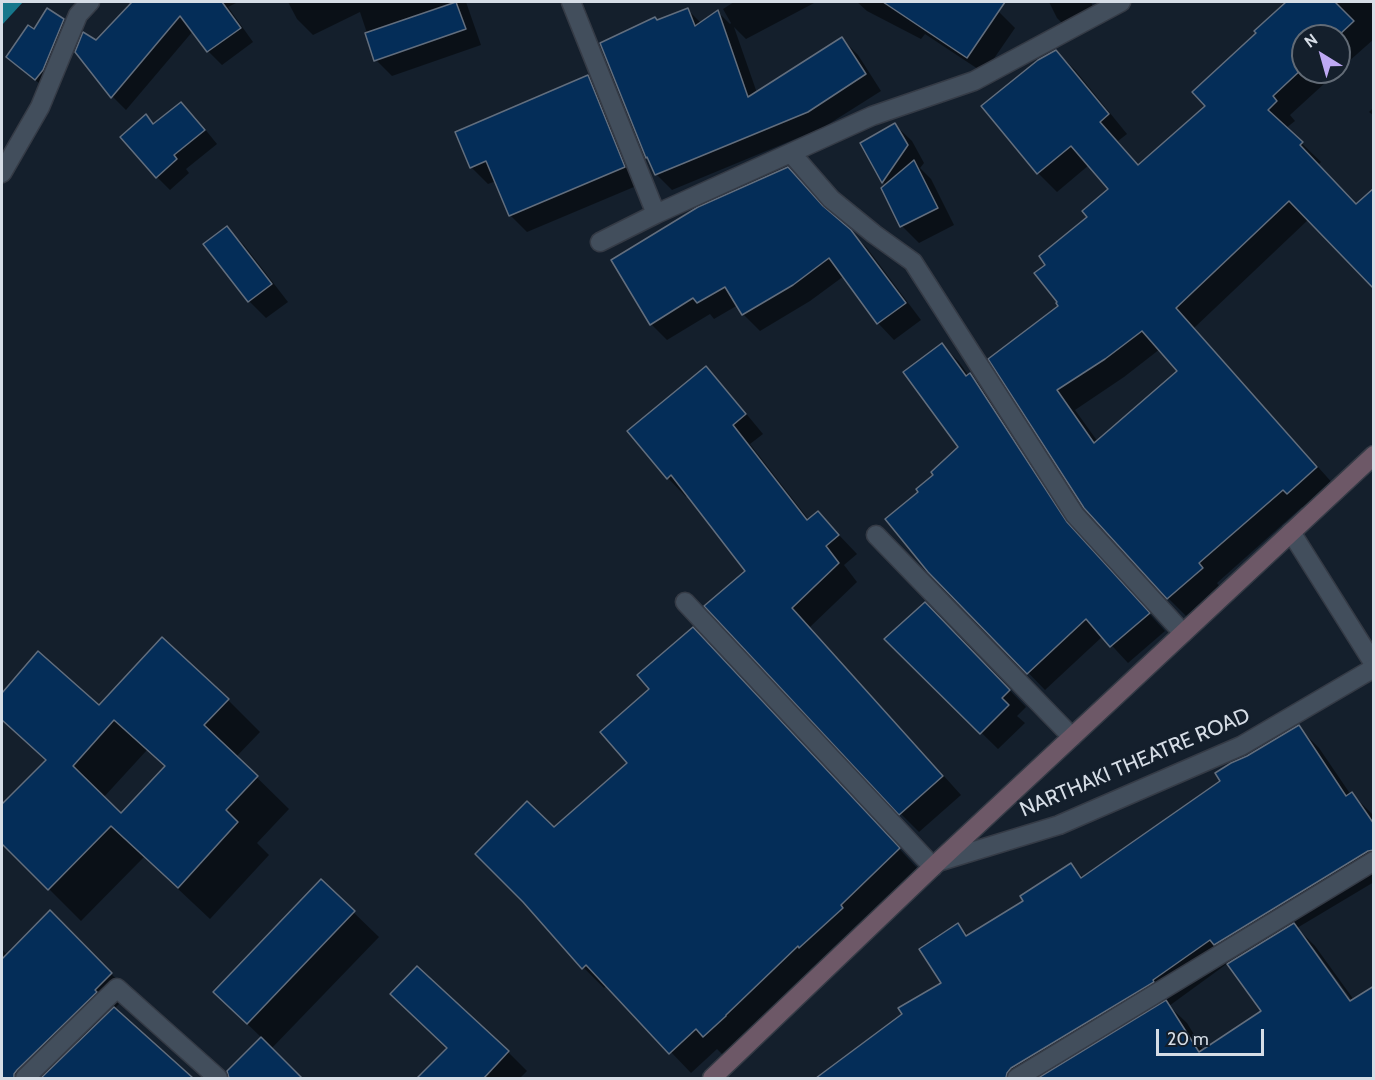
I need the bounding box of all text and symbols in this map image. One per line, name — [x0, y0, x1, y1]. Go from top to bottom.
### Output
north arrow — [1291, 24, 1351, 84]
text: N — [1301, 30, 1321, 52]
street label: NARTHAKI THEATRE ROAD — [1016, 703, 1254, 823]
scale bar — [1159, 1017, 1267, 1055]
text: 20 m — [1167, 1028, 1209, 1050]

